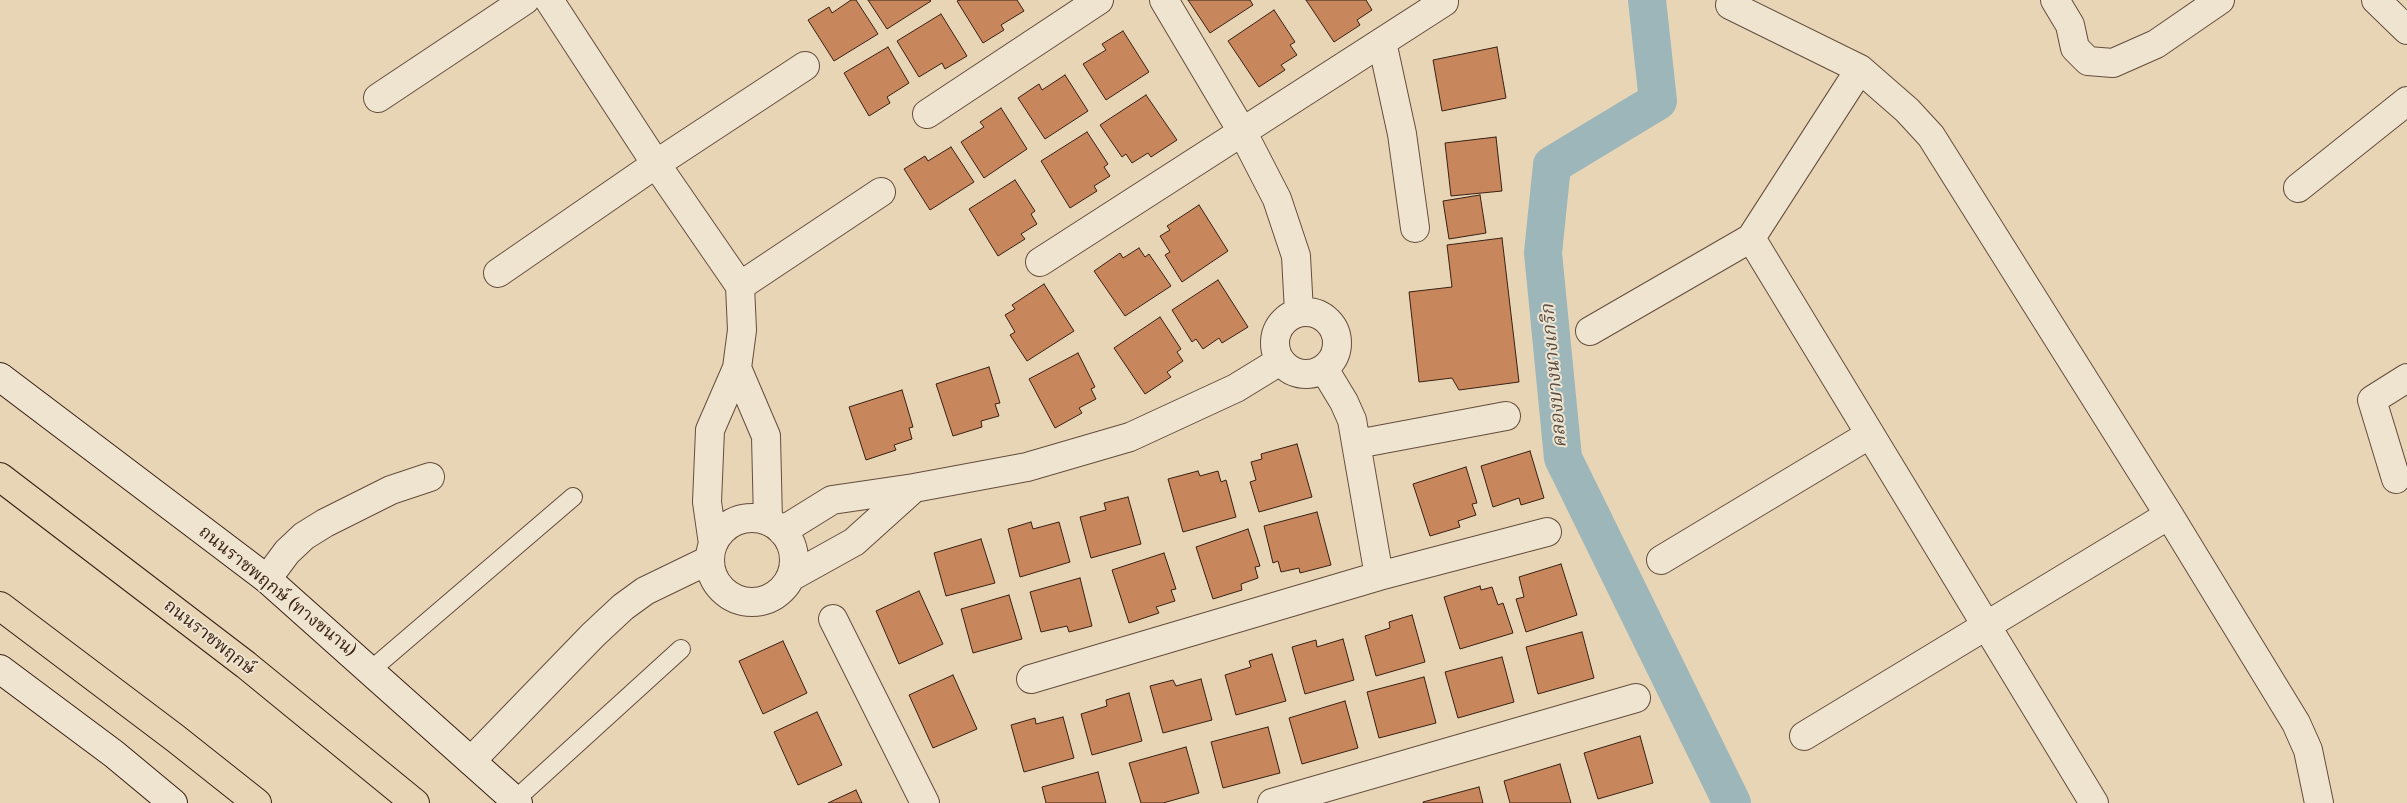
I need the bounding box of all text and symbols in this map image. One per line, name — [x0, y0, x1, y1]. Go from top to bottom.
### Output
water label: คลองบางนางเกริก — [1537, 303, 1573, 449]
street label: ถนนราชพฤกษ์ (ทางขนาน) — [194, 522, 360, 662]
street label: ถนนราชพฤกษ์ — [159, 596, 259, 680]

